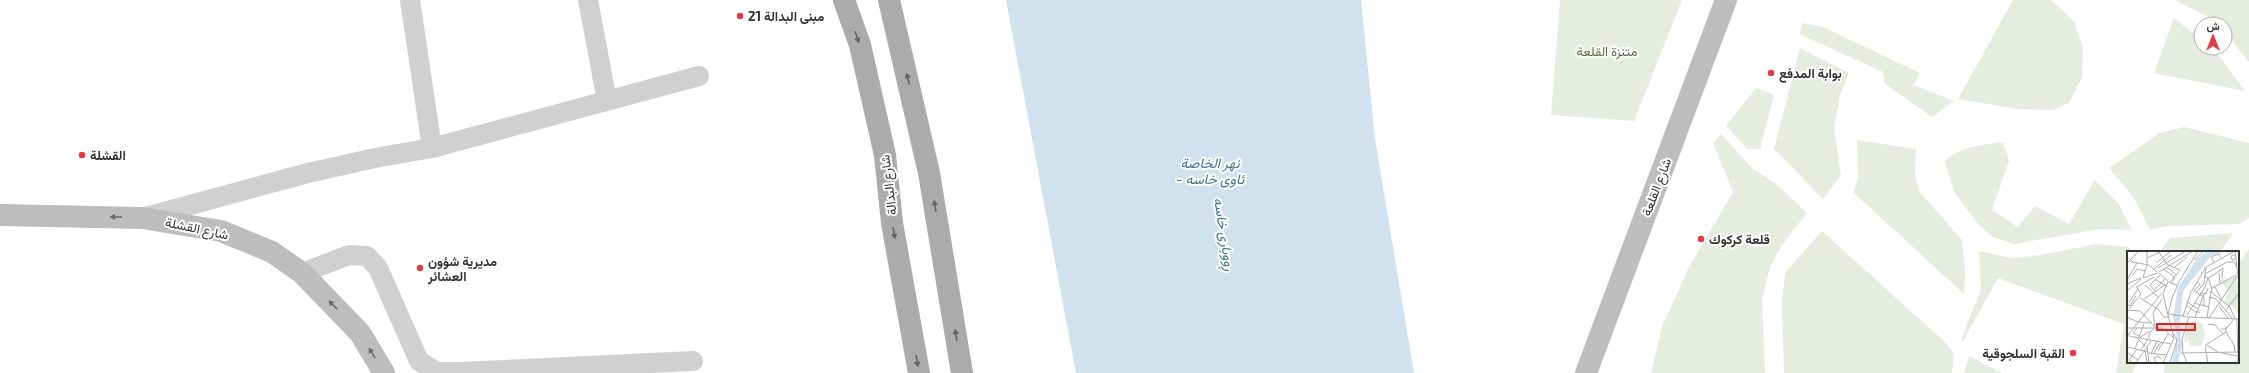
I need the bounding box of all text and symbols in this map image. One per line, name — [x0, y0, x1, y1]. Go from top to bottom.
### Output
place label: مبنى البدالة 21 — [748, 8, 824, 24]
marker: مبنى البدالة 21 — [735, 11, 745, 21]
north arrow — [2193, 16, 2233, 56]
text: ش — [2206, 19, 2220, 33]
one-way arrow — [854, 31, 860, 43]
park label: متنزة القلعة — [1577, 43, 1637, 60]
place label: بوابة المدفع — [1779, 65, 1842, 83]
marker: بوابة المدفع — [1766, 68, 1776, 78]
one-way arrow — [905, 73, 911, 85]
place label: القشلة — [90, 147, 126, 163]
marker: القشلة — [77, 150, 87, 160]
street label: شارع البدالة — [876, 154, 902, 216]
water label: نهر الخاصة - ئاوی خاسە — [1176, 154, 1246, 188]
street label: شارع القلعة — [1638, 156, 1676, 219]
water label: ڕووباری خاسە — [1207, 196, 1239, 273]
one-way arrow — [932, 200, 938, 212]
one-way arrow — [109, 214, 122, 220]
street label: شارع القشلة — [164, 214, 230, 244]
one-way arrow — [891, 227, 897, 239]
place label: قلعة كركوك — [1709, 231, 1770, 248]
marker: قلعة كركوك — [1696, 234, 1706, 244]
inset map — [2127, 251, 2239, 363]
place label: مديرية شؤون العشائر — [427, 253, 497, 285]
marker: مديرية شؤون العشائر — [415, 263, 425, 273]
one-way arrow — [328, 300, 338, 310]
one-way arrow — [953, 328, 959, 341]
place label: القبة السلجوقية — [1982, 345, 2065, 362]
one-way arrow — [368, 348, 376, 358]
marker: القبة السلجوقية — [2068, 348, 2078, 358]
one-way arrow — [914, 355, 920, 367]

